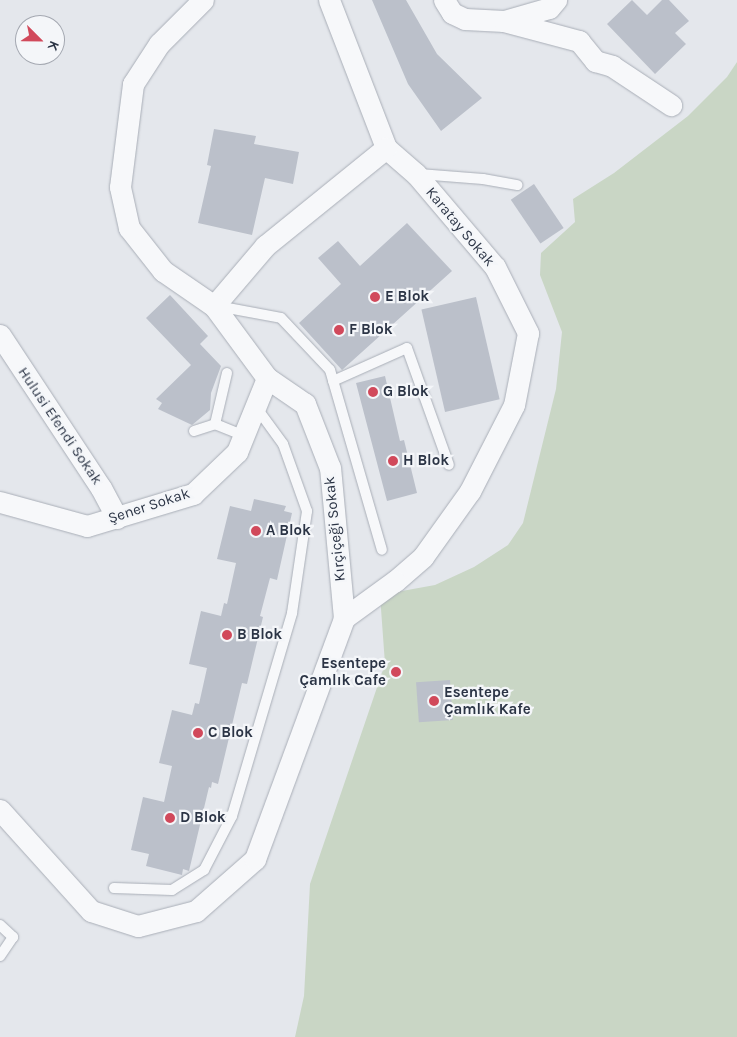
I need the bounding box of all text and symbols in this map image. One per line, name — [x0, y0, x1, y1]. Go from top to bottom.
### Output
north arrow — [15, 15, 65, 65]
text: K — [44, 38, 63, 53]
street label: Karatay Sokak — [422, 184, 498, 270]
place label: E Blok — [385, 288, 429, 306]
marker: E Blok — [369, 291, 381, 303]
place label: F Blok — [349, 321, 393, 339]
marker: F Blok — [333, 324, 345, 336]
street label: Hulusi Efendi Sokak — [14, 364, 106, 488]
place label: G Blok — [383, 383, 429, 401]
marker: G Blok — [367, 386, 379, 398]
place label: H Blok — [403, 452, 449, 470]
marker: H Blok — [387, 455, 399, 467]
street label: Kırçiçeği Sokak — [321, 476, 349, 582]
street label: Şener Sokak — [106, 484, 192, 528]
place label: A Blok — [266, 522, 311, 540]
marker: A Blok — [250, 525, 262, 537]
place label: B Blok — [237, 626, 282, 644]
marker: B Blok — [221, 629, 233, 641]
place label: Esentepe Çamlık Cafe — [300, 654, 386, 689]
marker: Esentepe Çamlık Cafe — [390, 666, 402, 678]
place label: Esentepe Çamlık Kafe — [444, 683, 531, 718]
marker: Esentepe Çamlık Kafe — [428, 695, 440, 707]
place label: C Blok — [208, 724, 253, 742]
marker: C Blok — [192, 727, 204, 739]
place label: D Blok — [180, 809, 226, 827]
marker: D Blok — [164, 812, 176, 824]

